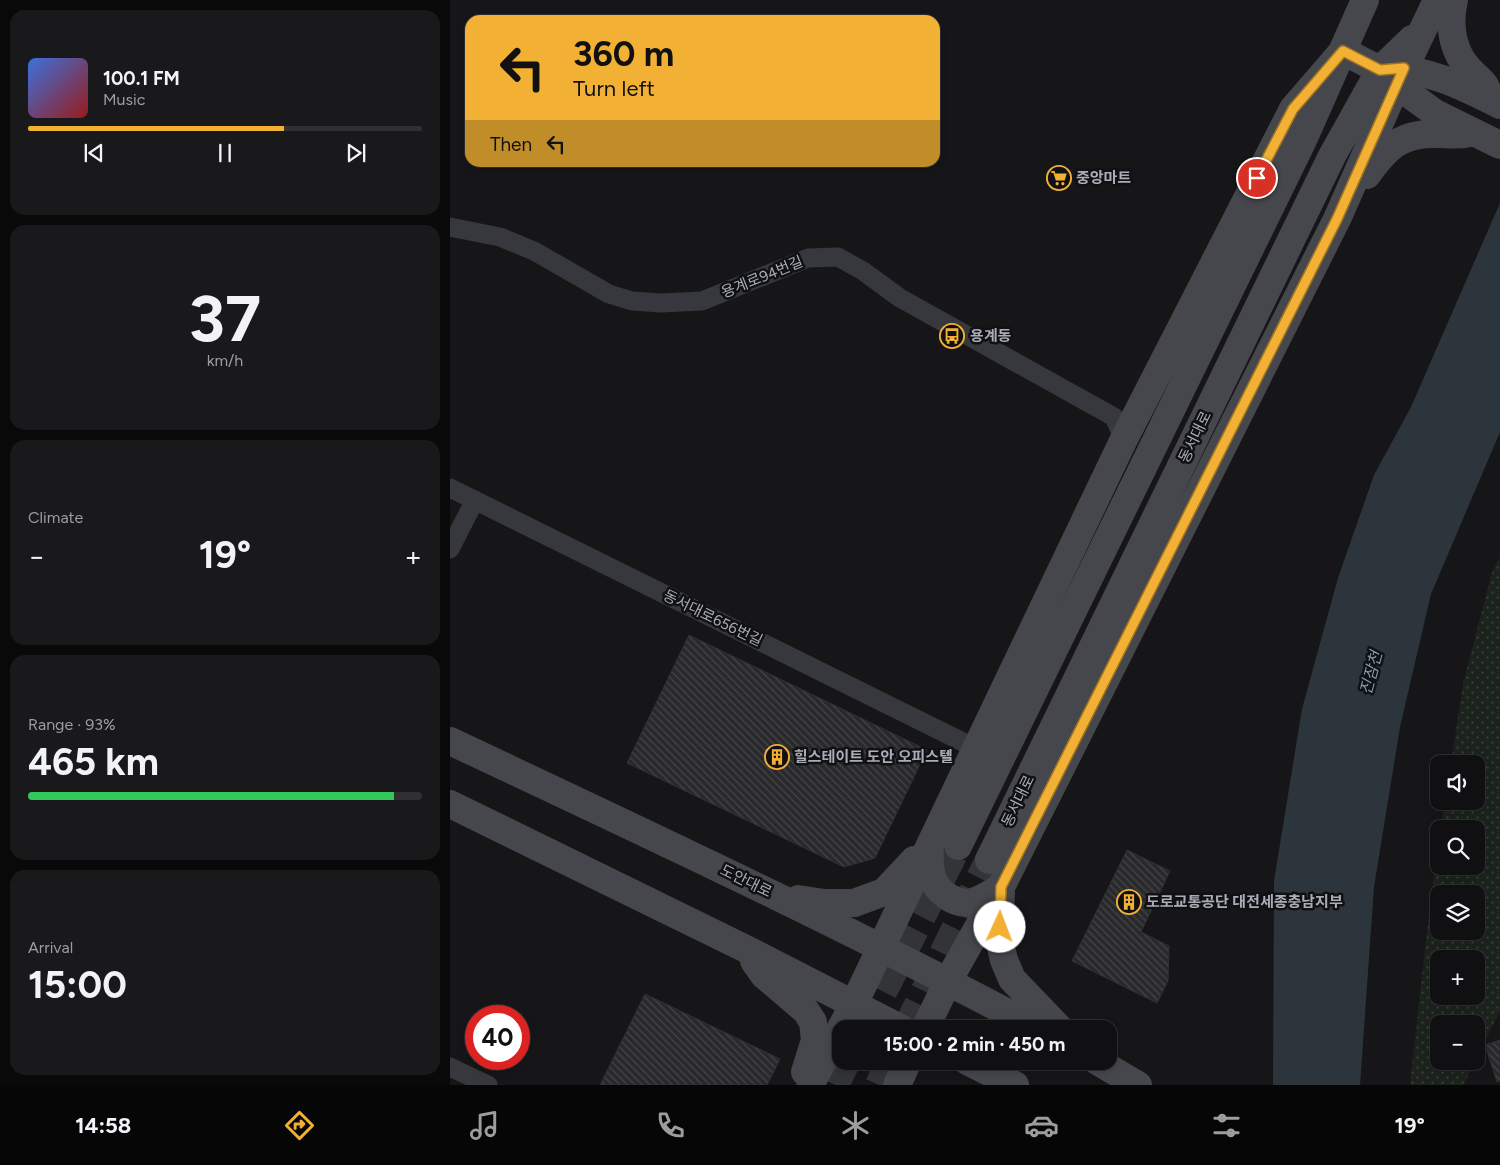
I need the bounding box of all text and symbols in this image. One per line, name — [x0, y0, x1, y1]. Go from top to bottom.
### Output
text: 360 m — [573, 33, 674, 75]
icon: left — [490, 35, 555, 100]
text: 100.1 FM — [103, 67, 180, 90]
text: Turn left — [573, 75, 655, 102]
text: Music — [103, 90, 145, 109]
icon: left — [542, 130, 570, 158]
text: Then — [490, 133, 532, 156]
icon: previous — [80, 139, 108, 167]
icon: pause — [211, 139, 239, 167]
icon: next — [342, 139, 370, 167]
pin — [1236, 157, 1278, 199]
icon: arrive — [1243, 164, 1271, 192]
supermarket icon: 중앙마트 — [1046, 165, 1072, 191]
place label: 중앙마트 — [1076, 169, 1131, 187]
street label: 용계로94번길 — [718, 252, 806, 302]
text: 37 — [189, 279, 261, 357]
bus stop icon: 용계동 — [939, 323, 965, 349]
place label: 용계동 — [970, 327, 1012, 345]
text: km/h — [207, 351, 243, 370]
street label: 동서대로 — [1175, 408, 1215, 466]
text: Climate — [28, 508, 83, 527]
text: 19° — [199, 532, 251, 578]
text: − — [28, 539, 45, 573]
text: + — [405, 539, 422, 573]
street label: 동서대로656번길 — [660, 586, 766, 650]
water label: 진잠천 — [1356, 647, 1386, 697]
text: Range · 93% — [28, 715, 116, 734]
text: 465 km — [28, 739, 159, 785]
building icon: 힐스테이트 도안 오피스텔 — [764, 744, 790, 770]
place label: 힐스테이트 도안 오피스텔 — [794, 748, 953, 766]
map controls — [1430, 755, 1485, 1070]
button: sound — [1430, 755, 1485, 810]
street label: 동서대로 — [998, 772, 1038, 830]
button: search — [1430, 820, 1485, 875]
street label: 도안대로 — [717, 861, 775, 901]
button: layers — [1430, 885, 1485, 940]
building icon: 도로교통공단 대전세종충남지부 — [1116, 889, 1142, 915]
place label: 도로교통공단 대전세종충남지부 — [1146, 893, 1343, 911]
position arrow — [973, 900, 1025, 952]
text: Arrival — [28, 938, 73, 957]
button: + — [1430, 950, 1485, 1005]
text: 15:00 — [28, 962, 127, 1008]
speed limit sign: 40 — [465, 1005, 530, 1070]
button: − — [1430, 1015, 1485, 1070]
text: 15:00 · 2 min · 450 m — [884, 1033, 1065, 1056]
icon: directions — [282, 1108, 317, 1143]
icon: music — [467, 1108, 502, 1143]
icon: phone — [653, 1108, 688, 1143]
icon: climate — [838, 1108, 873, 1143]
icon: car — [1024, 1108, 1059, 1143]
icon: filters — [1209, 1108, 1244, 1143]
text: 14:58 — [75, 1112, 131, 1139]
text: 19° — [1394, 1112, 1425, 1139]

